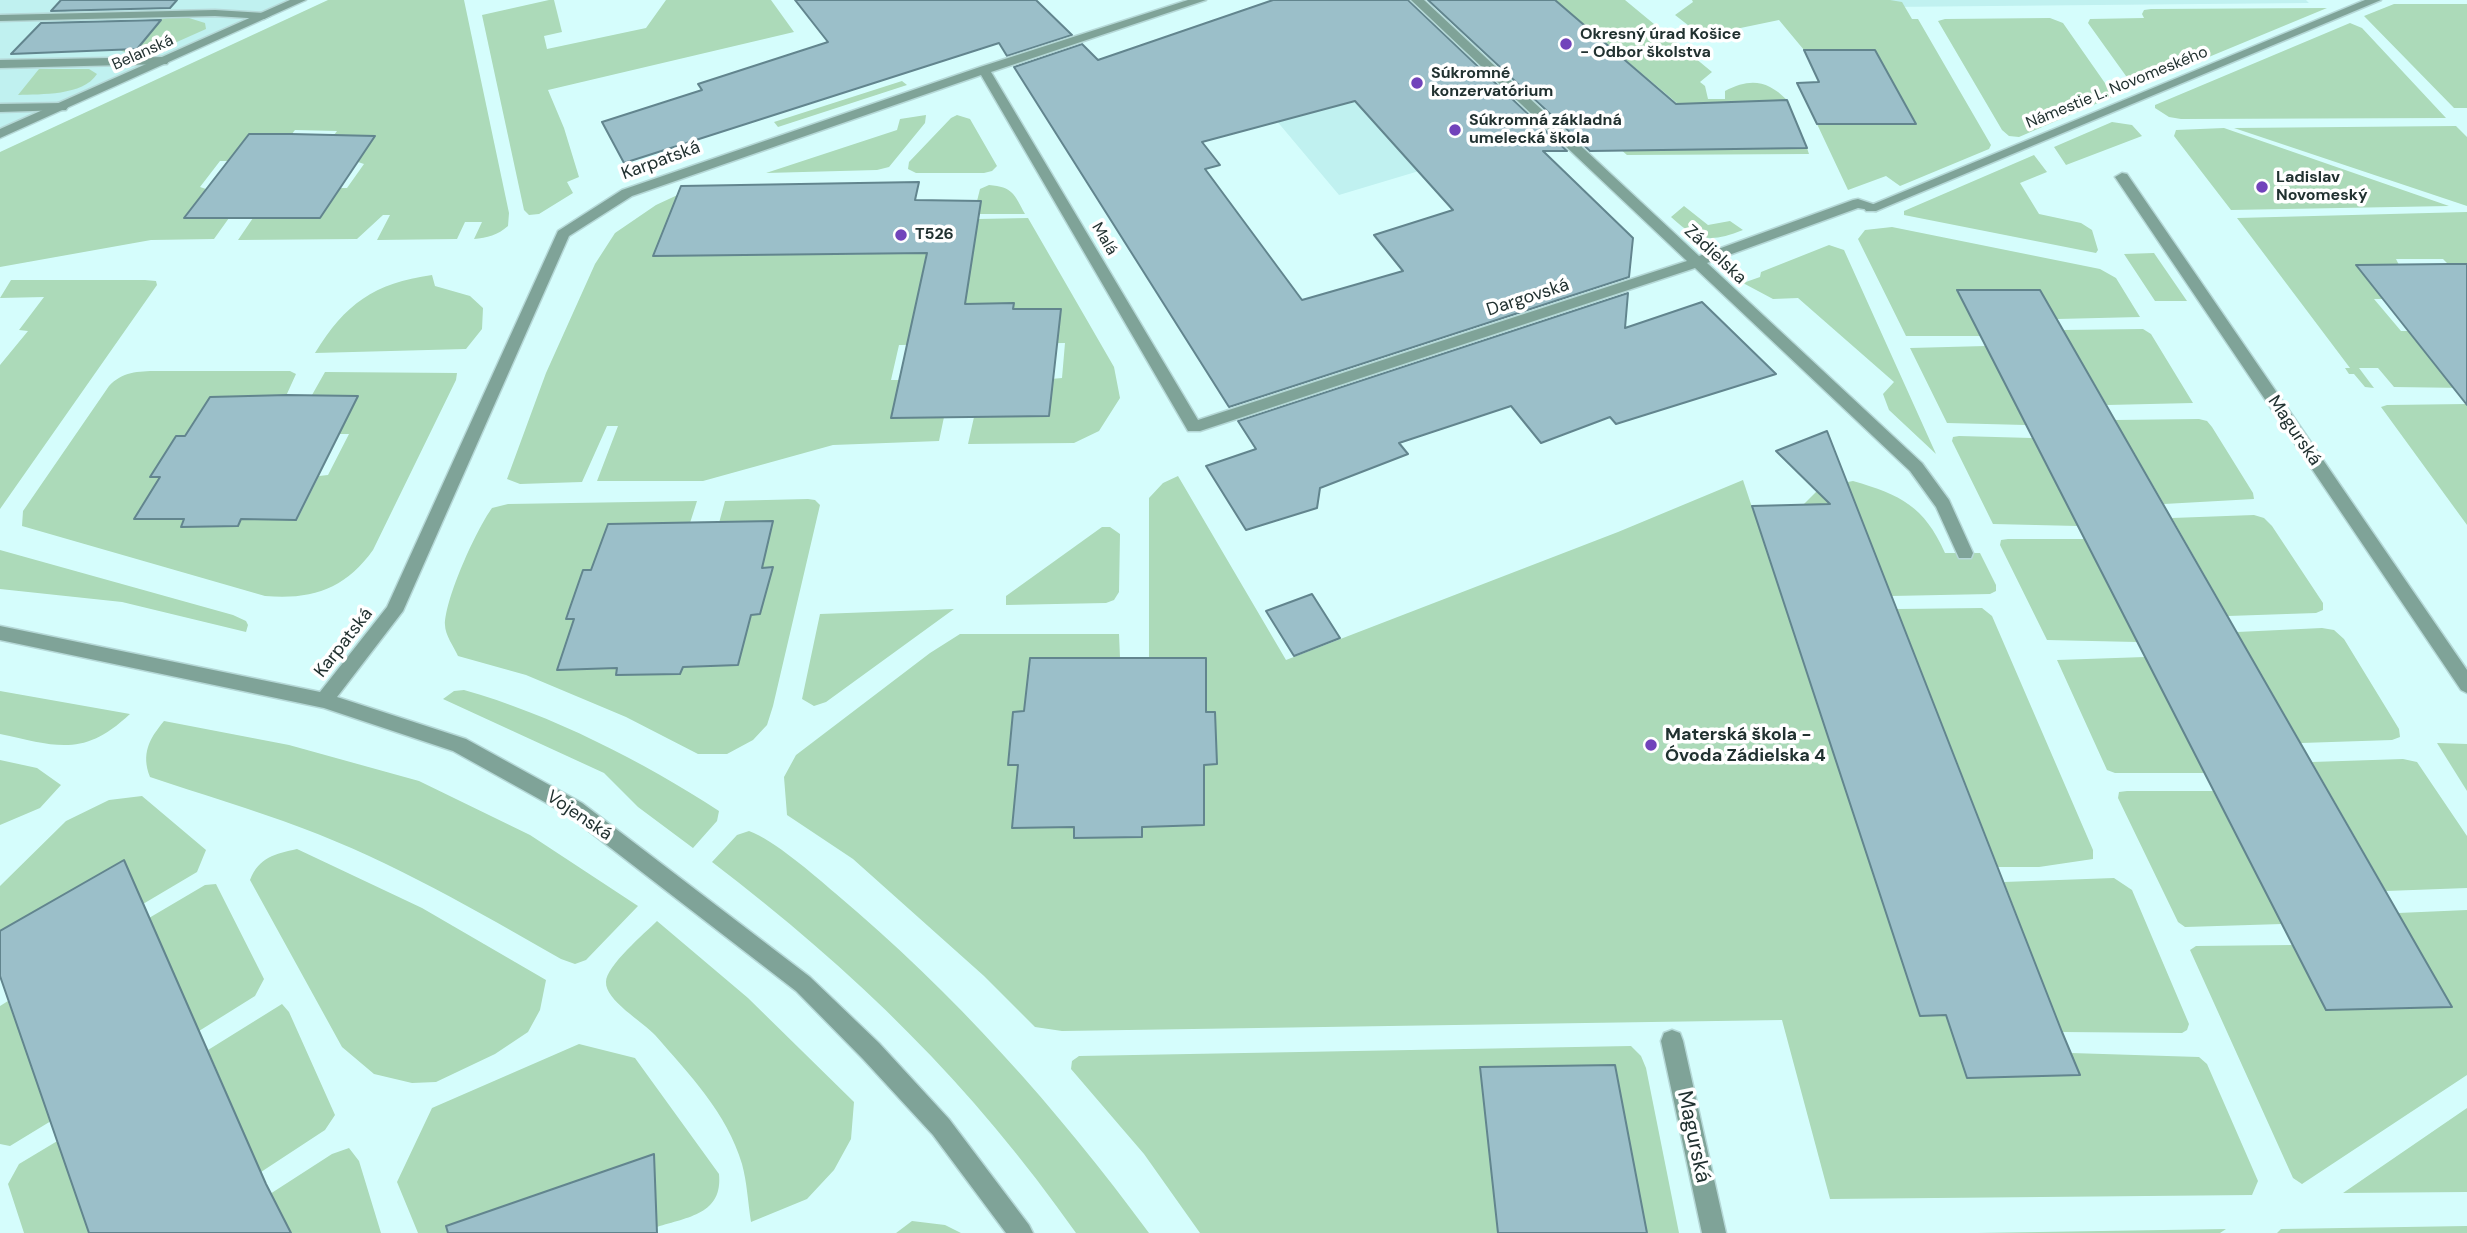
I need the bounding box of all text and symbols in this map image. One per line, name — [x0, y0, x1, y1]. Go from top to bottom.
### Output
place label: Okresný úrad Košice - Odbor školstva — [1580, 25, 1741, 63]
street label: Belanská — [109, 31, 177, 75]
marker: Okresný úrad Košice - Odbor školstva — [1558, 36, 1574, 52]
street label: Námestie L. Novomeského — [2023, 43, 2211, 133]
place label: Súkromné konzervatórium — [1431, 64, 1553, 102]
marker: Súkromné konzervatórium — [1409, 75, 1425, 91]
place label: Súkromná základná umelecká škola — [1469, 111, 1622, 149]
marker: Súkromná základná umelecká škola — [1447, 122, 1463, 138]
street label: Karpatská — [619, 137, 703, 185]
place label: Ladislav Novomeský — [2276, 168, 2368, 206]
marker: Ladislav Novomeský — [2254, 179, 2270, 195]
street label: Malá — [1087, 219, 1121, 259]
street label: Zádielska — [1679, 221, 1751, 289]
place label: T526 — [915, 225, 954, 245]
marker: T526 — [893, 227, 909, 243]
street label: Dargovská — [1484, 275, 1572, 321]
street label: Magurská — [2263, 392, 2325, 470]
street label: Karpatská — [310, 604, 378, 682]
place label: Materská škola - Óvoda Zádielska 4 — [1665, 724, 1826, 766]
marker: Materská škola - Óvoda Zádielska 4 — [1643, 737, 1659, 753]
street label: Vojenská — [542, 786, 616, 846]
street label: Magurská — [1671, 1089, 1715, 1185]

